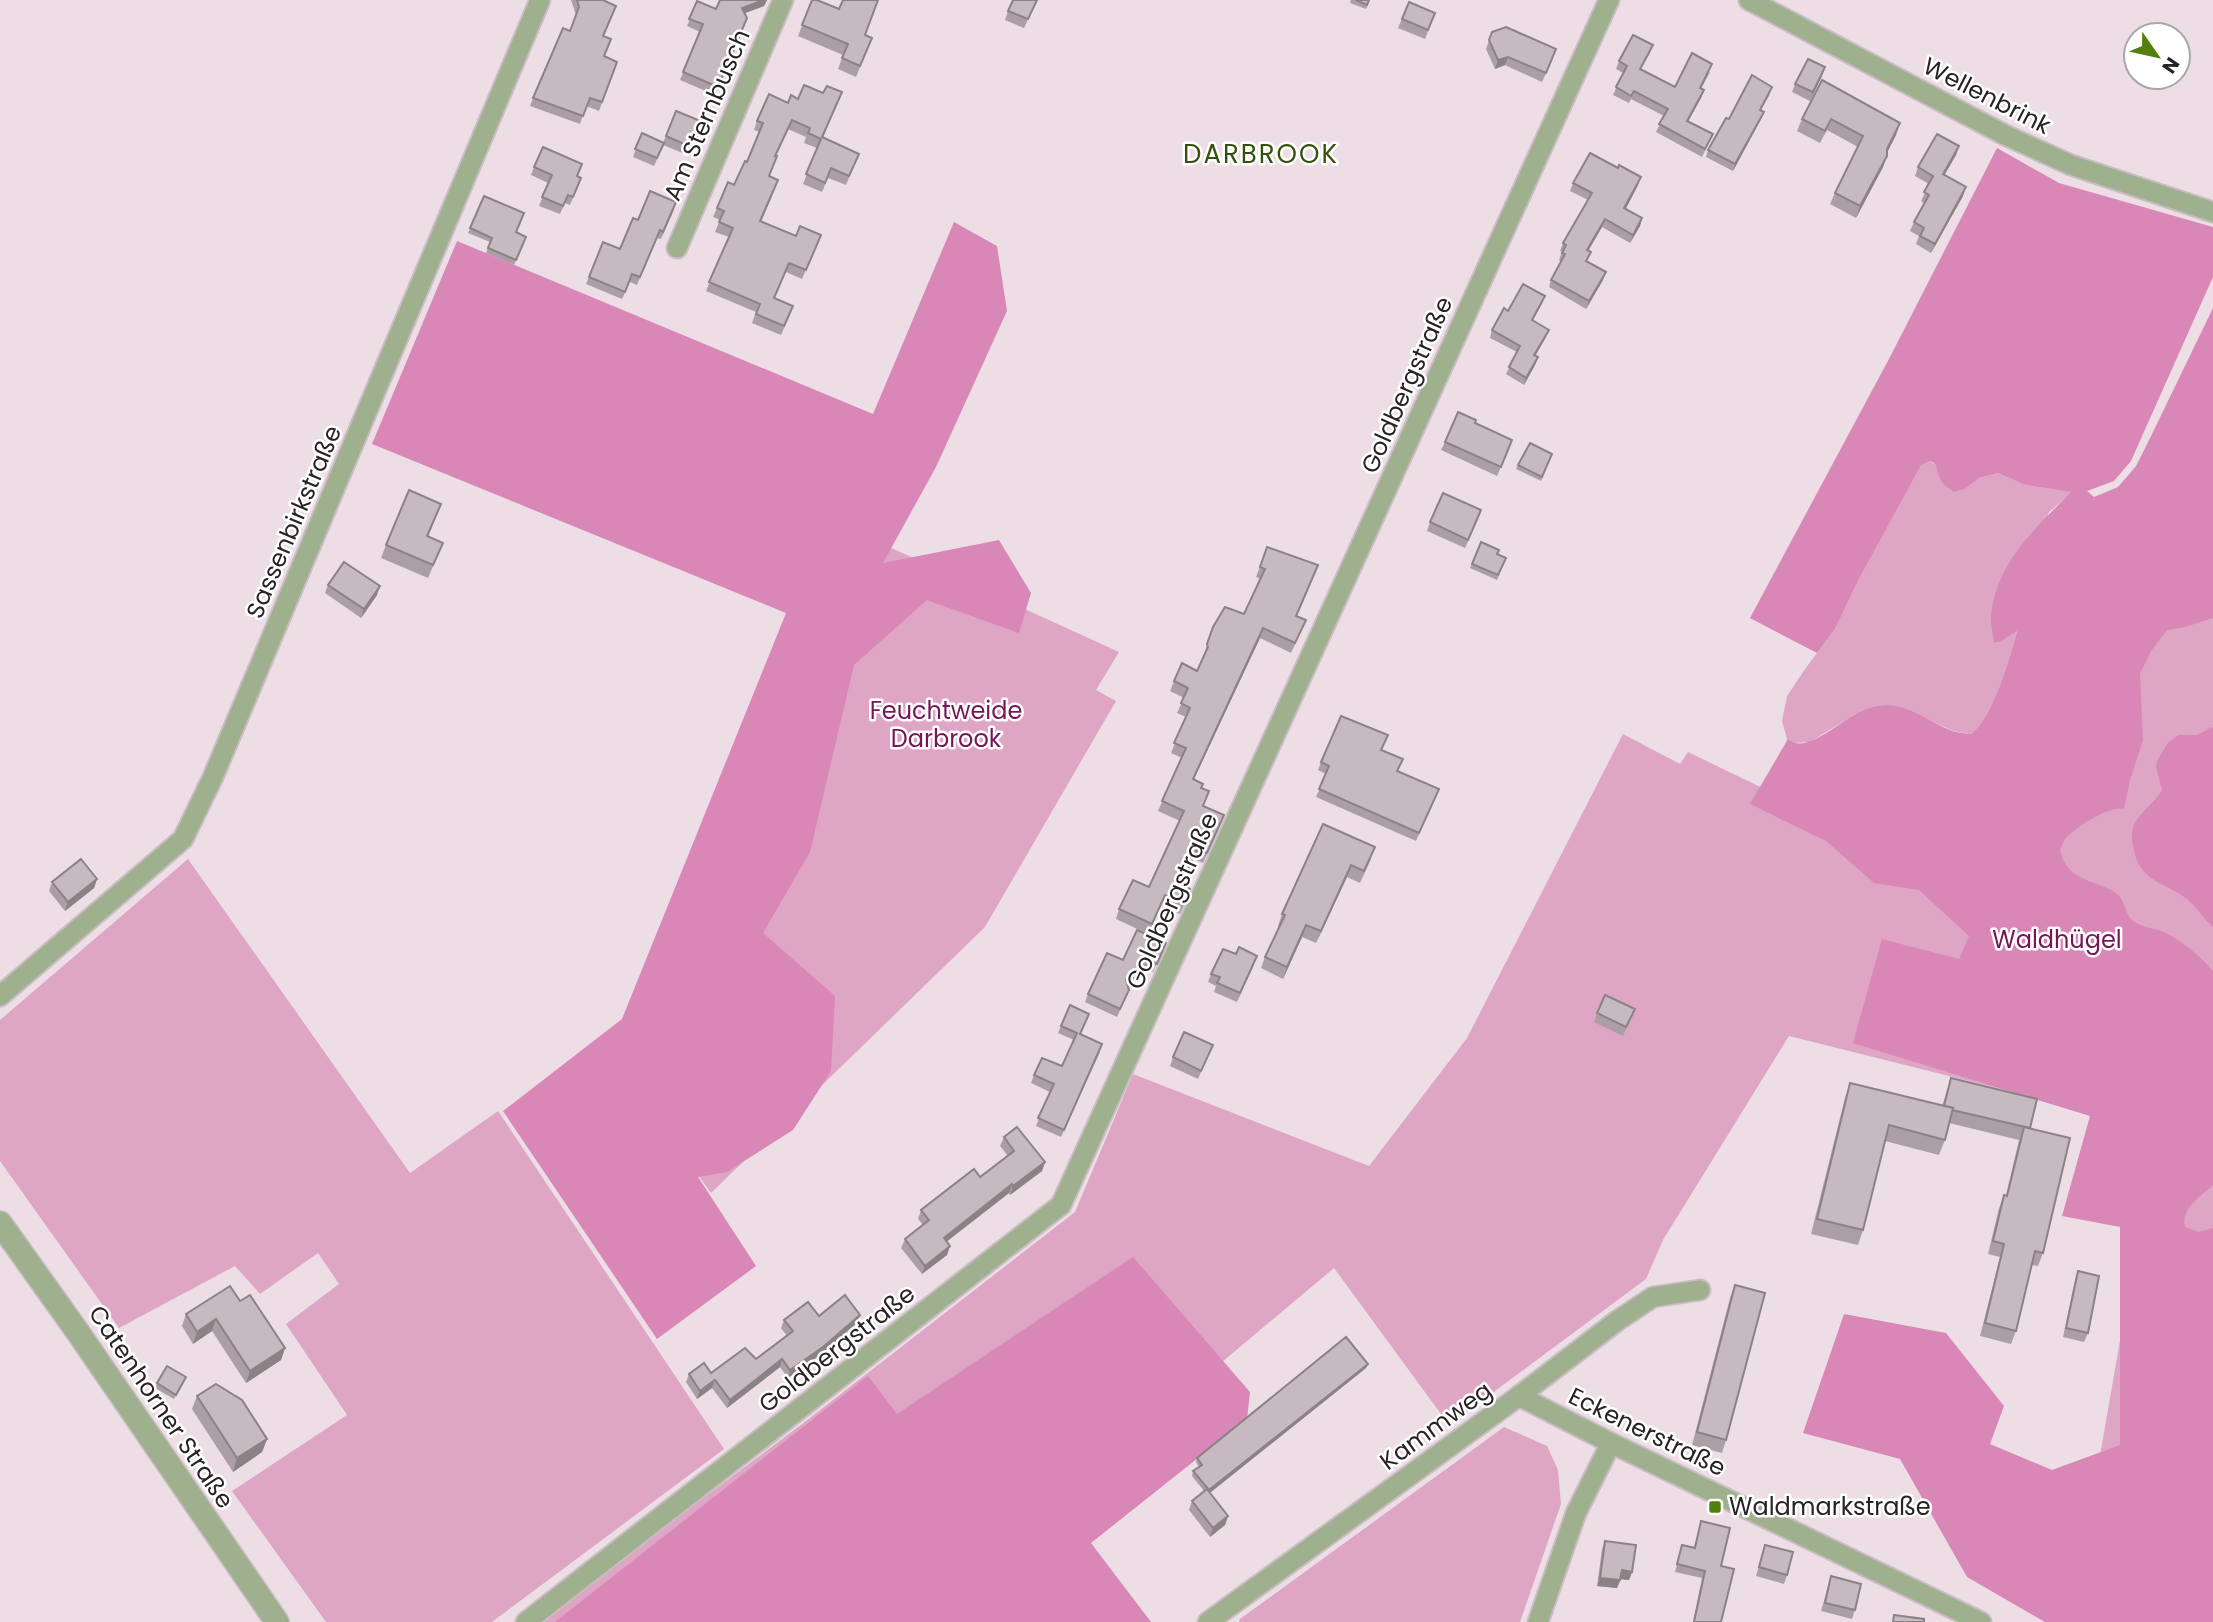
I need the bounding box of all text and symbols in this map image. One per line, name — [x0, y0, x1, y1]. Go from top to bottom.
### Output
north arrow — [2122, 21, 2192, 91]
street label: Am Sternbusch — [656, 24, 758, 206]
street label: Wellenbrink — [1918, 49, 2057, 142]
text: N — [2155, 52, 2186, 79]
district label: DARBROOK — [1183, 136, 1339, 172]
street label: Goldbergstraße — [1353, 291, 1460, 478]
street label: Sassenbirkstraße — [238, 420, 349, 623]
park label: Feuchtweide Darbrook — [870, 694, 1022, 755]
street label: Goldbergstraße — [1118, 807, 1225, 994]
park label: Waldhügel — [1992, 923, 2122, 956]
street label: Goldbergstraße — [752, 1277, 922, 1420]
street label: Catenhorner Straße — [81, 1299, 242, 1515]
street label: Kammweg — [1373, 1374, 1498, 1477]
street label: Eckenerstraße — [1563, 1379, 1731, 1484]
place label: Waldmarkstraße — [1729, 1490, 1931, 1523]
marker: Waldmarkstraße — [1707, 1499, 1723, 1515]

